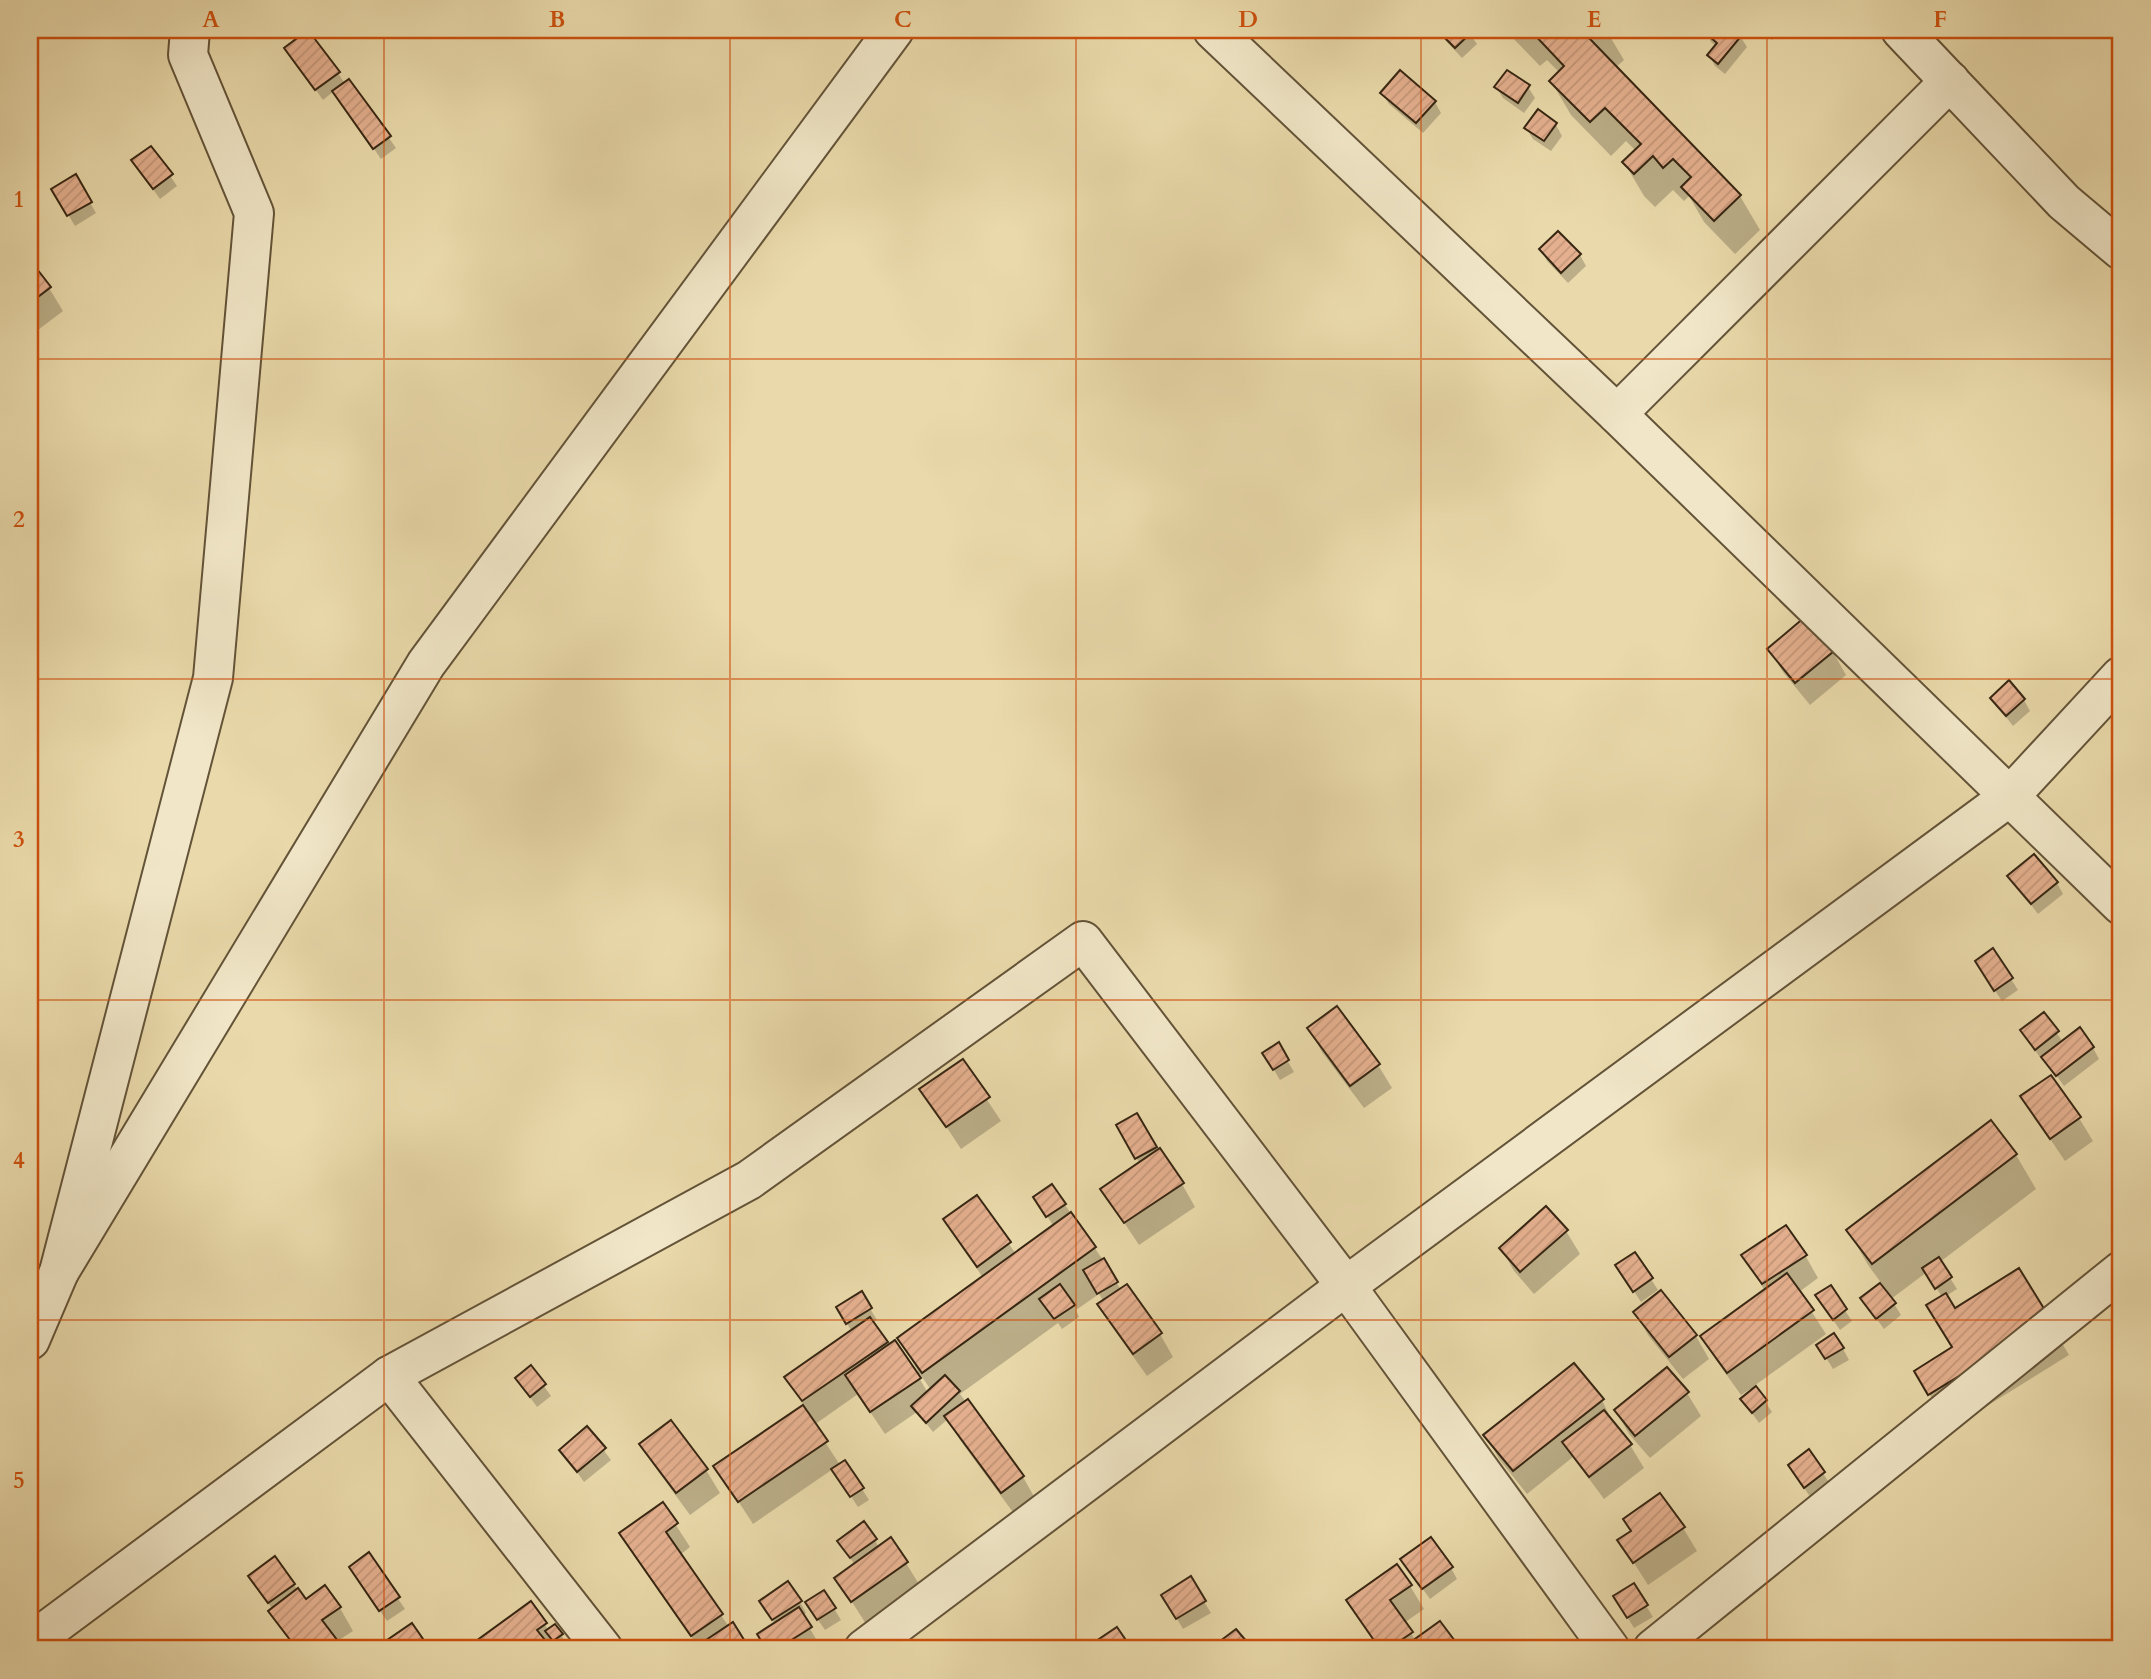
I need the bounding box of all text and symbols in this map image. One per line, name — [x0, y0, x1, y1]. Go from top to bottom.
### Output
text: A — [202, 4, 220, 35]
text: B — [549, 4, 565, 35]
text: C — [894, 4, 912, 35]
text: D — [1238, 4, 1258, 35]
text: E — [1587, 4, 1601, 35]
text: F — [1933, 4, 1947, 35]
text: 1 — [13, 184, 25, 215]
text: 2 — [13, 504, 25, 535]
text: 3 — [13, 824, 25, 855]
text: 4 — [13, 1145, 25, 1176]
text: 5 — [13, 1465, 25, 1496]

